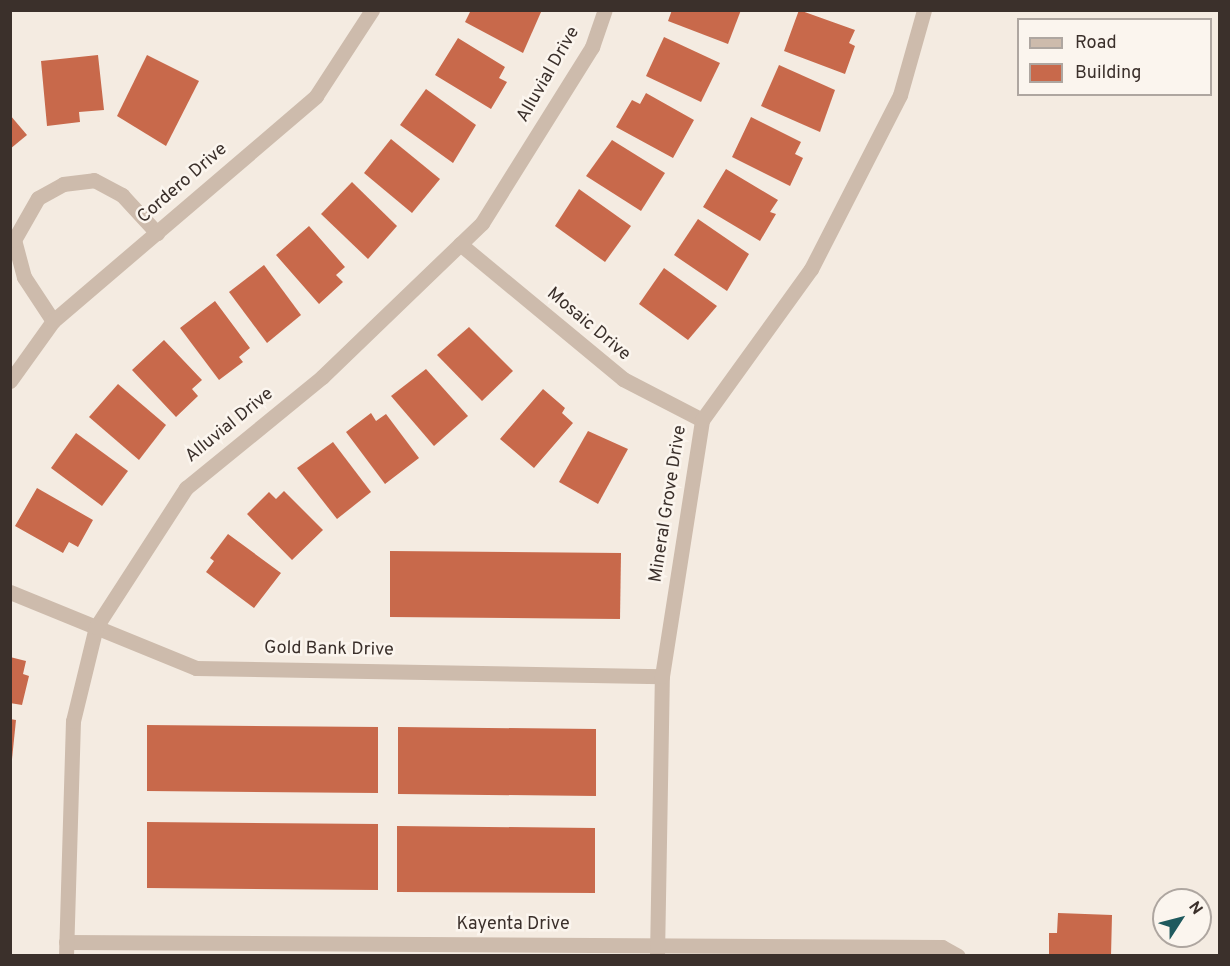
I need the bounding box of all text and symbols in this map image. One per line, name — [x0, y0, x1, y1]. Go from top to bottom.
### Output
legend — [1017, 18, 1212, 96]
street label: Alluvial Drive — [513, 23, 585, 127]
text: Road — [1075, 32, 1117, 55]
text: Building — [1075, 62, 1141, 85]
street label: Cordero Drive — [134, 139, 232, 229]
street label: Mosaic Drive — [542, 284, 634, 366]
street label: Alluvial Drive — [182, 384, 278, 468]
street label: Mineral Grove Drive — [646, 424, 692, 584]
street label: Gold Bank Drive — [264, 638, 394, 662]
north arrow — [1152, 888, 1212, 948]
text: N — [1183, 898, 1206, 919]
street label: Kayenta Drive — [456, 914, 570, 936]

